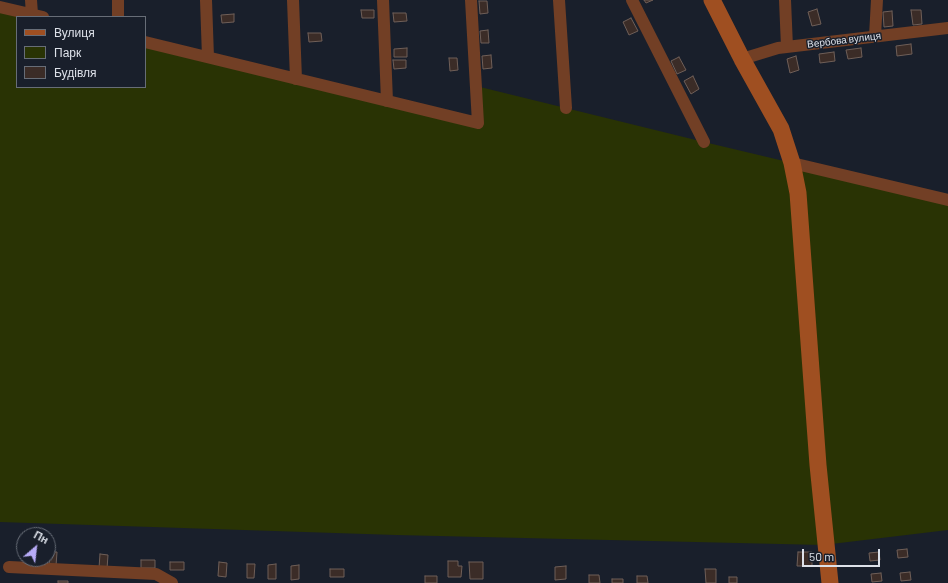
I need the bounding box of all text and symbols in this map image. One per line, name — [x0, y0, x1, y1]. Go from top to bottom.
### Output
legend — [16, 16, 146, 88]
text: Вулиця — [54, 25, 95, 39]
street label: Вербова вулиця — [806, 30, 882, 50]
text: Парк — [54, 45, 81, 59]
text: Будівля — [54, 65, 96, 79]
north arrow — [16, 527, 56, 567]
text: Пн — [32, 528, 51, 546]
scale bar — [804, 541, 882, 567]
text: 50 m — [809, 549, 834, 563]

